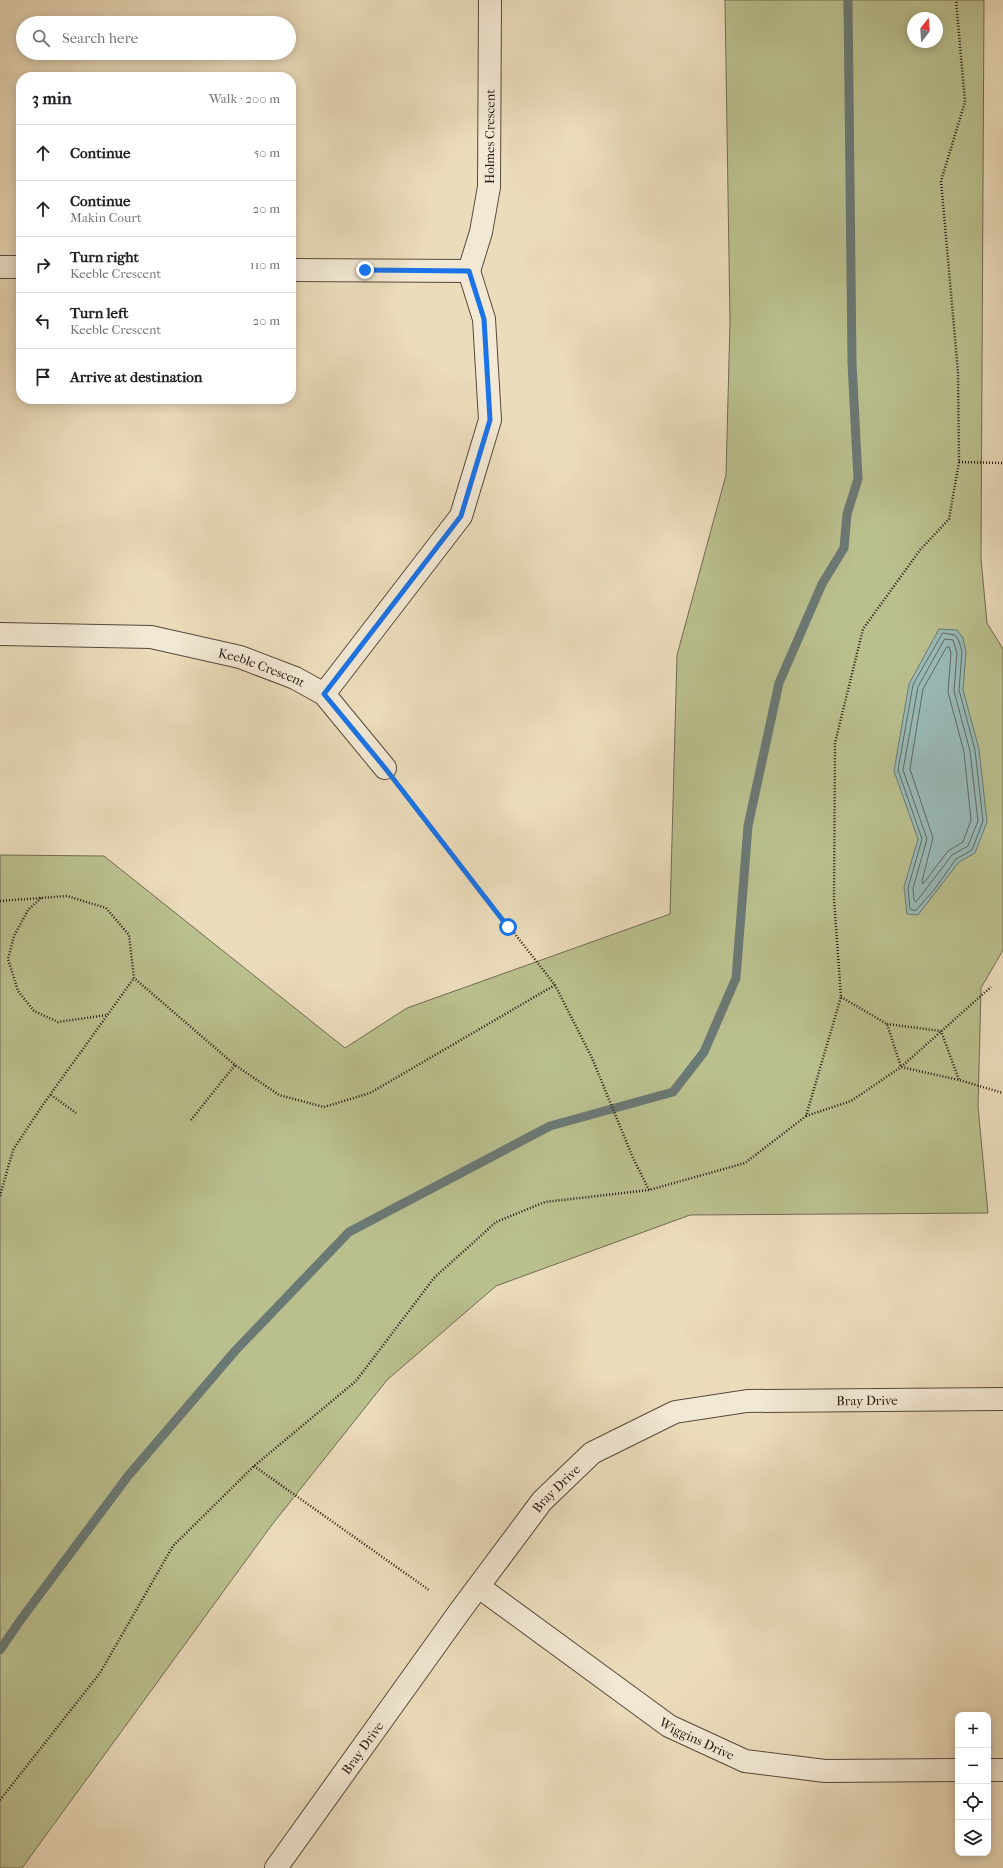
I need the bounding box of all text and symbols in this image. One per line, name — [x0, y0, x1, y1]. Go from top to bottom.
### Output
north arrow — [907, 12, 943, 48]
search box — [16, 16, 296, 60]
icon: search — [30, 27, 52, 49]
text: Search here — [62, 29, 138, 47]
text: 3 min — [32, 88, 72, 108]
street label: Holmes Crescent — [482, 89, 497, 184]
text: Walk · 200 m — [209, 91, 280, 106]
icon: ahead — [32, 142, 54, 164]
text: Continue — [70, 144, 130, 162]
text: 50 m — [254, 145, 280, 160]
text: Continue — [70, 192, 130, 210]
icon: ahead — [32, 198, 54, 220]
text: 20 m — [253, 201, 280, 216]
text: Makin Court — [70, 210, 142, 225]
text: Turn right — [70, 248, 139, 266]
icon: right — [32, 254, 54, 276]
text: 110 m — [250, 257, 280, 272]
route end — [356, 261, 374, 279]
text: Keeble Crescent — [70, 266, 161, 281]
text: Turn left — [70, 304, 128, 322]
icon: left — [32, 310, 54, 332]
text: 20 m — [253, 313, 280, 328]
text: Keeble Crescent — [70, 322, 161, 337]
icon: arrive — [32, 366, 54, 388]
text: Arrive at destination — [70, 368, 202, 386]
street label: Keeble Crescent — [217, 645, 308, 690]
route start — [499, 918, 517, 936]
street label: Bray Drive — [836, 1392, 898, 1408]
street label: Bray Drive — [529, 1461, 583, 1515]
map controls — [955, 1712, 991, 1856]
button: + — [955, 1712, 991, 1748]
street label: Wiggins Drive — [656, 1713, 737, 1763]
street label: Bray Drive — [338, 1718, 386, 1777]
button: − — [955, 1748, 991, 1784]
button: locate — [955, 1784, 991, 1820]
button: layers — [955, 1820, 991, 1856]

